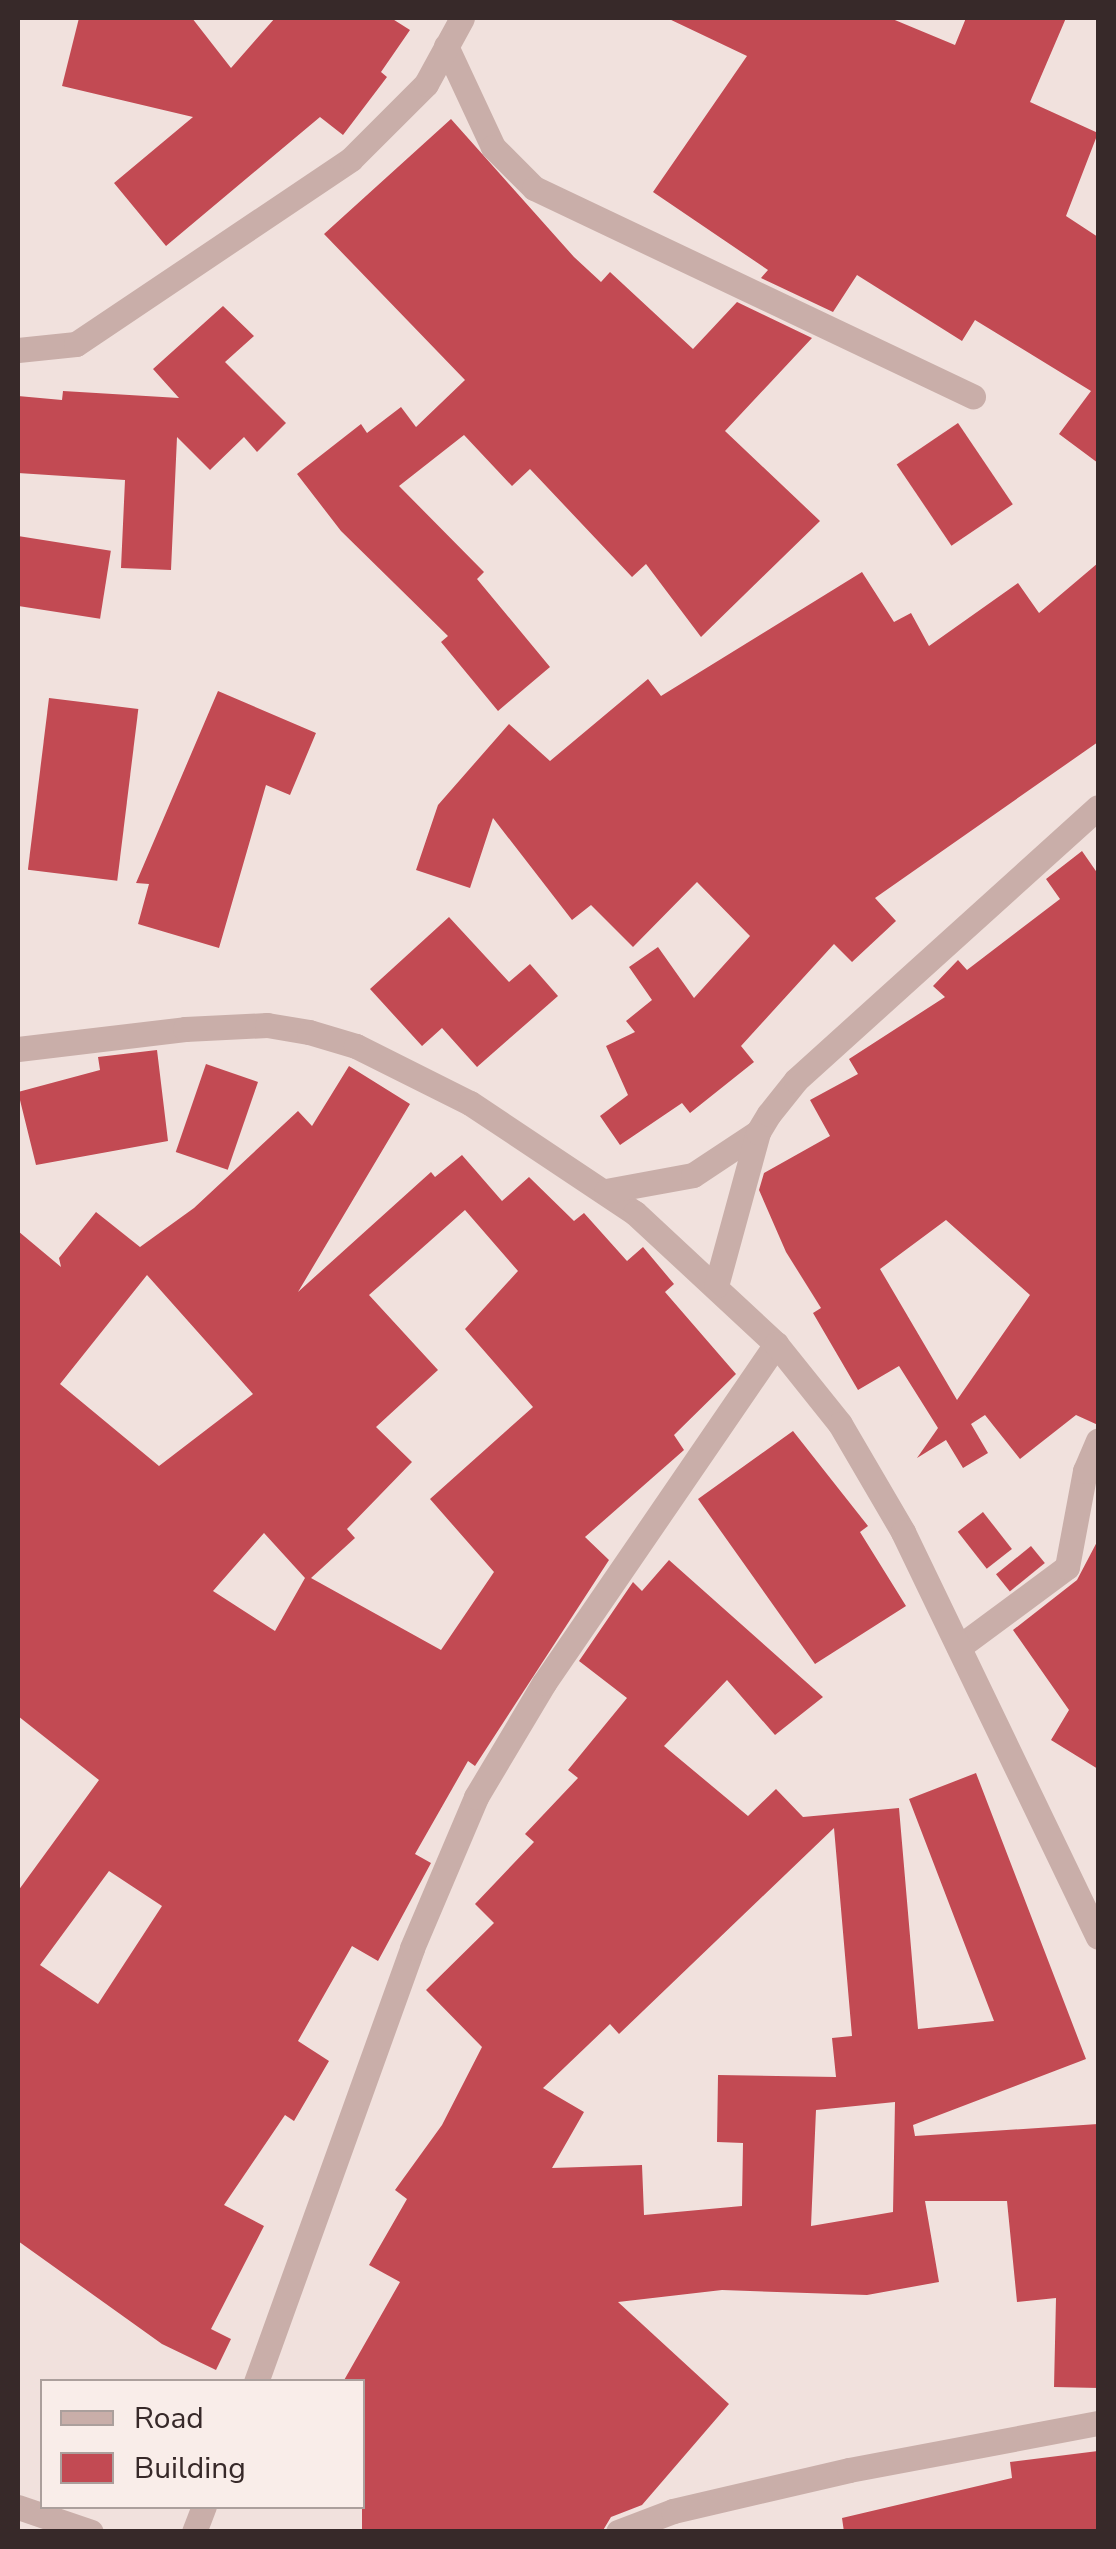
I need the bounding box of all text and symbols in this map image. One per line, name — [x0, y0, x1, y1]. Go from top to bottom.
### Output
legend — [40, 2379, 365, 2509]
text: Road — [134, 2398, 204, 2439]
text: Building — [134, 2448, 246, 2489]

